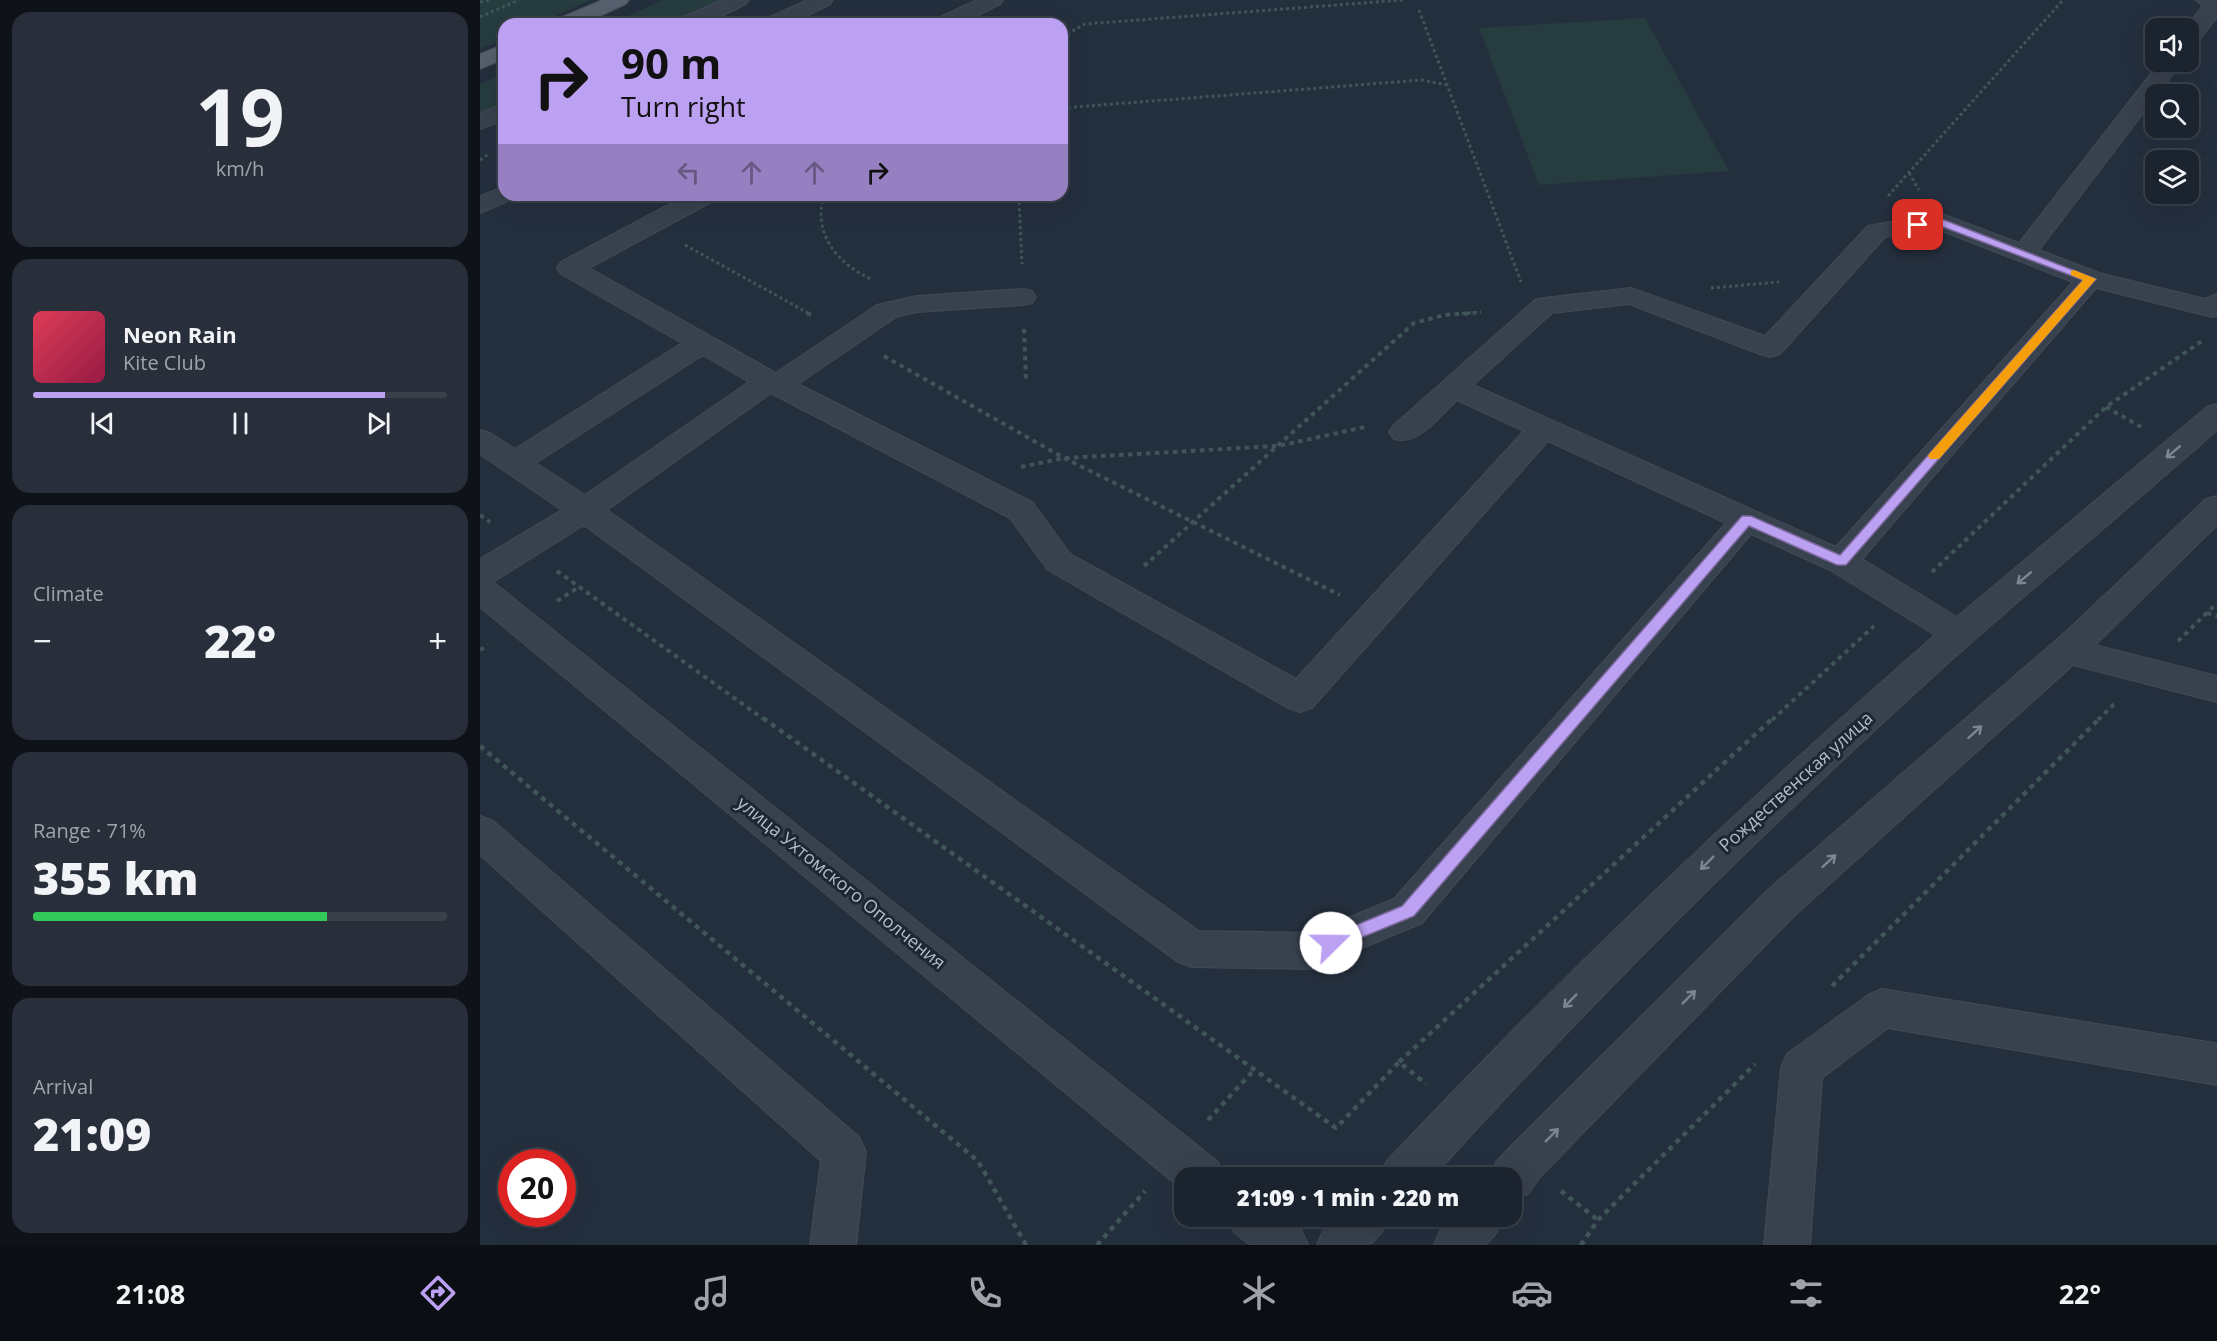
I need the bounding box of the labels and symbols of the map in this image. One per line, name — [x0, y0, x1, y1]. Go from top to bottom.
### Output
pin — [1892, 199, 1943, 250]
one-way arrow — [2166, 445, 2181, 459]
one-way arrow — [2016, 571, 2032, 584]
street label: Рождественская улица — [1713, 706, 1877, 857]
one-way arrow — [1967, 725, 1983, 738]
street label: улица Ухтомского Ополчения — [732, 790, 951, 974]
one-way arrow — [1821, 854, 1836, 868]
one-way arrow — [1700, 855, 1715, 870]
position arrow — [1299, 911, 1363, 975]
one-way arrow — [1681, 989, 1696, 1004]
one-way arrow — [1563, 994, 1578, 1009]
one-way arrow — [1544, 1128, 1559, 1143]
speed limit sign: 20 — [498, 1149, 576, 1227]

